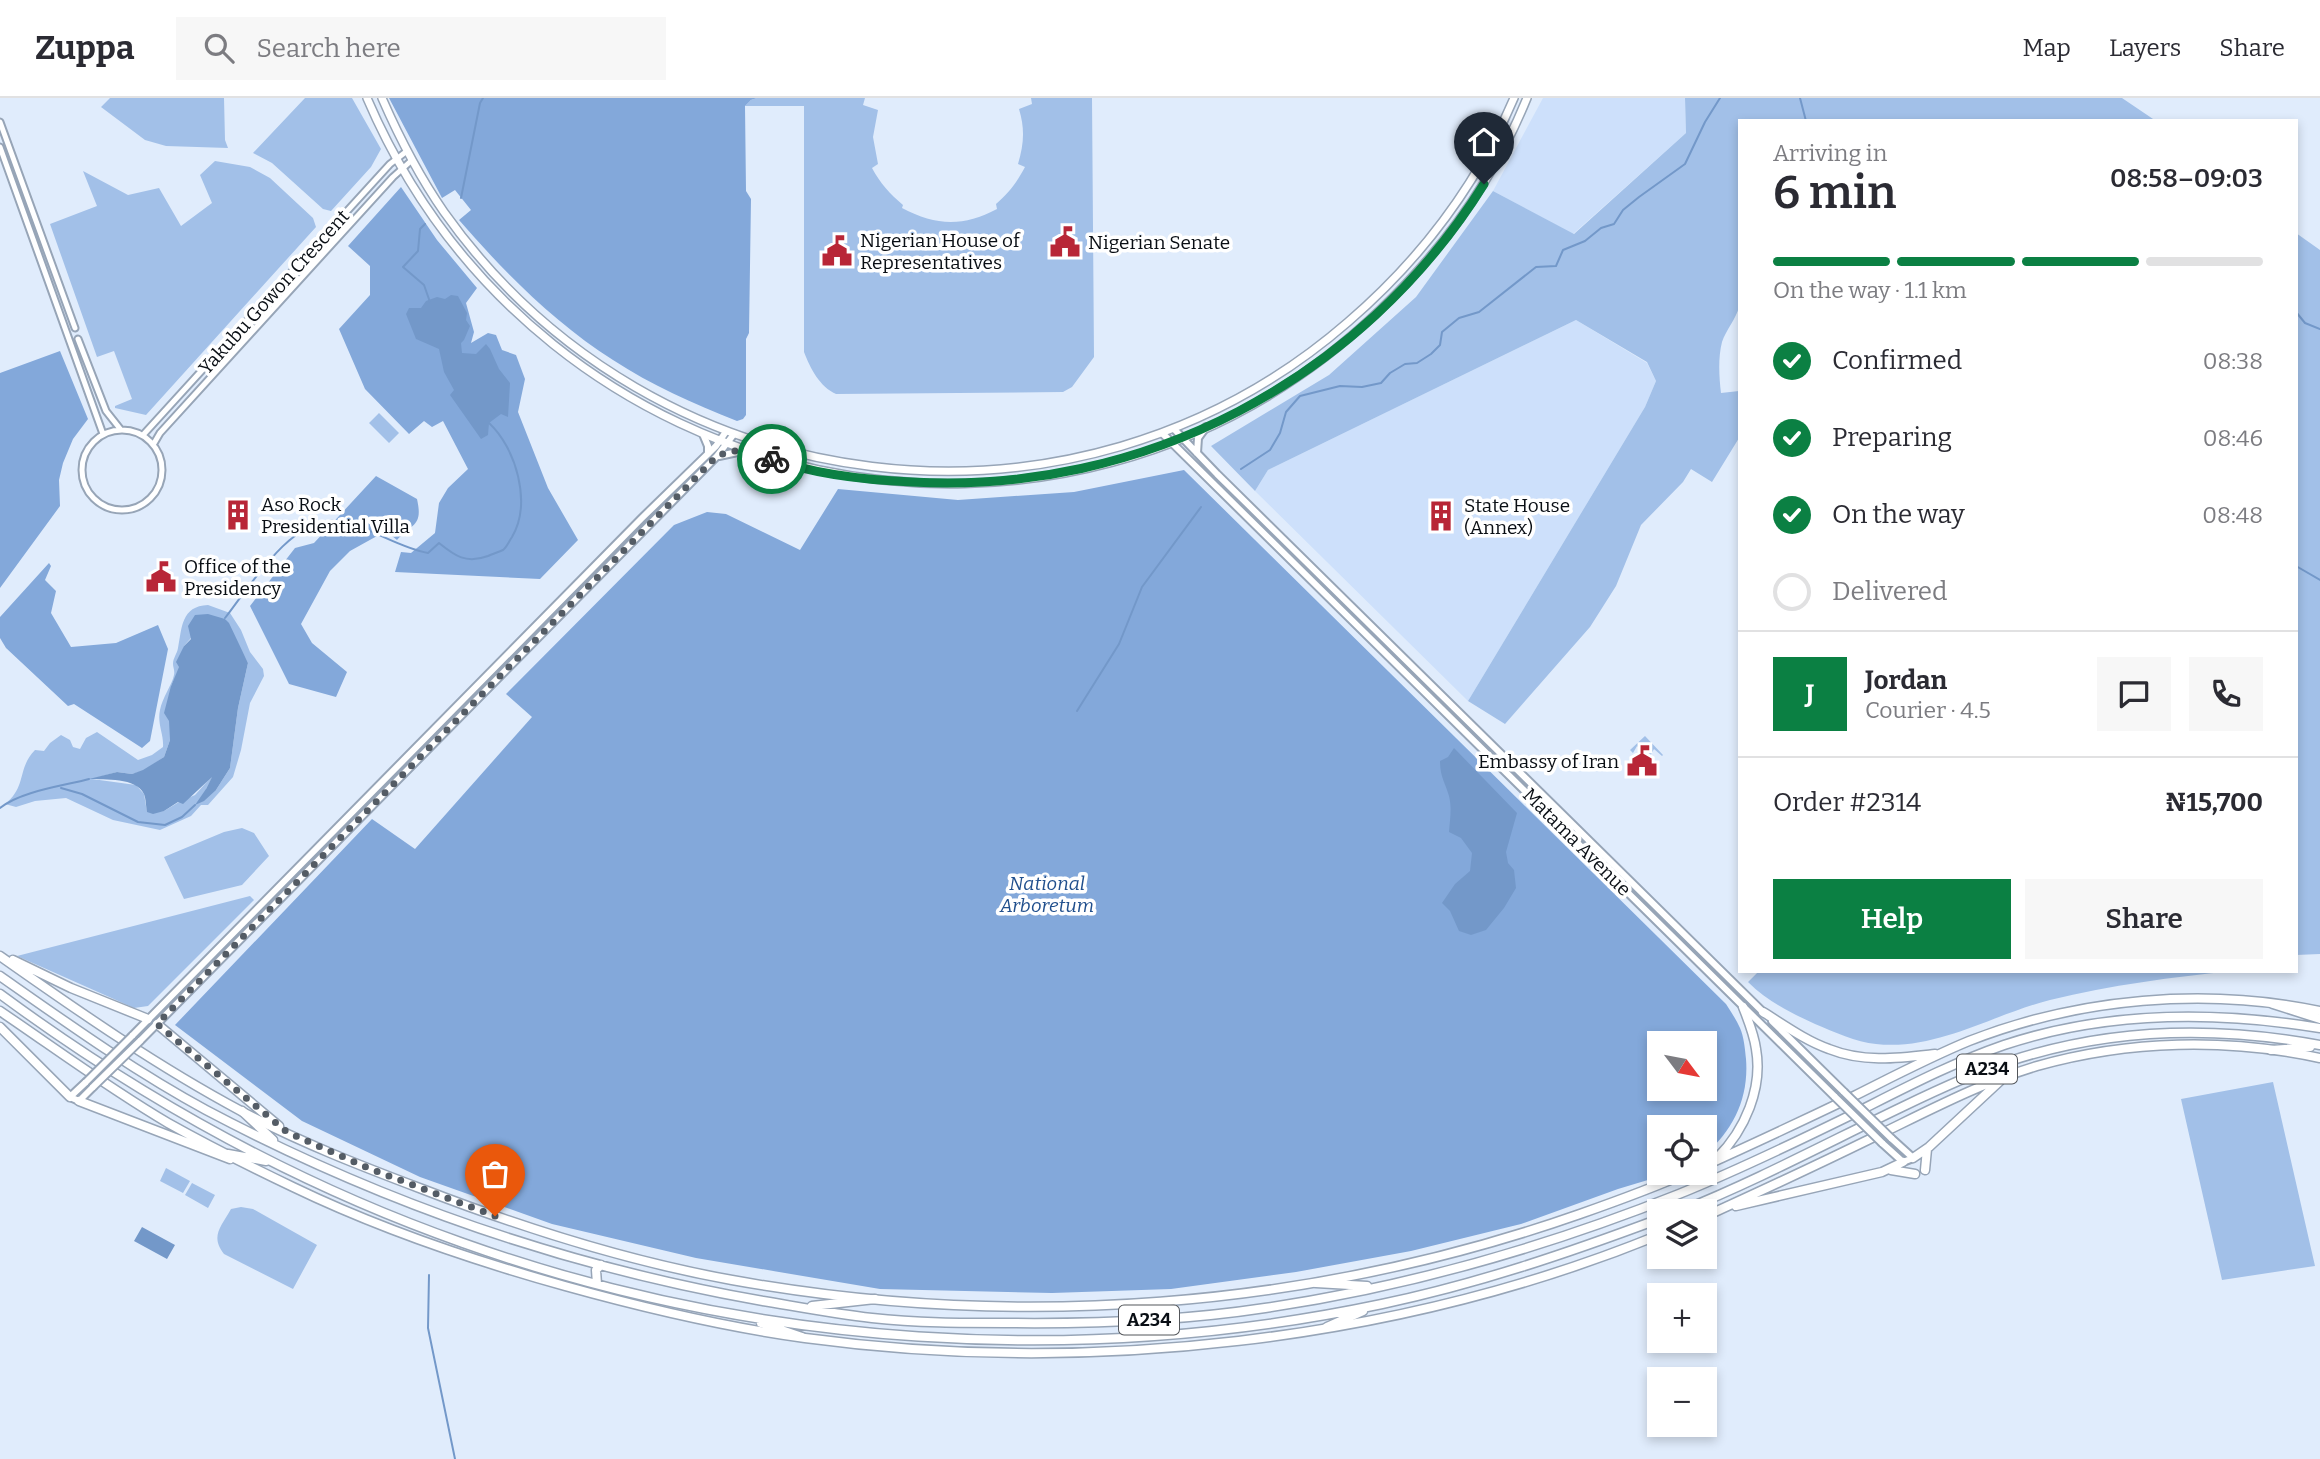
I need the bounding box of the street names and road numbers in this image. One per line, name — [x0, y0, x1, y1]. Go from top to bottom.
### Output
street label: Yakubu Gowon Crescent — [194, 205, 354, 379]
street label: Matama Avenue — [1518, 783, 1636, 901]
road number: A234 — [1957, 1054, 2017, 1084]
road number: A234 — [1119, 1306, 1179, 1335]

